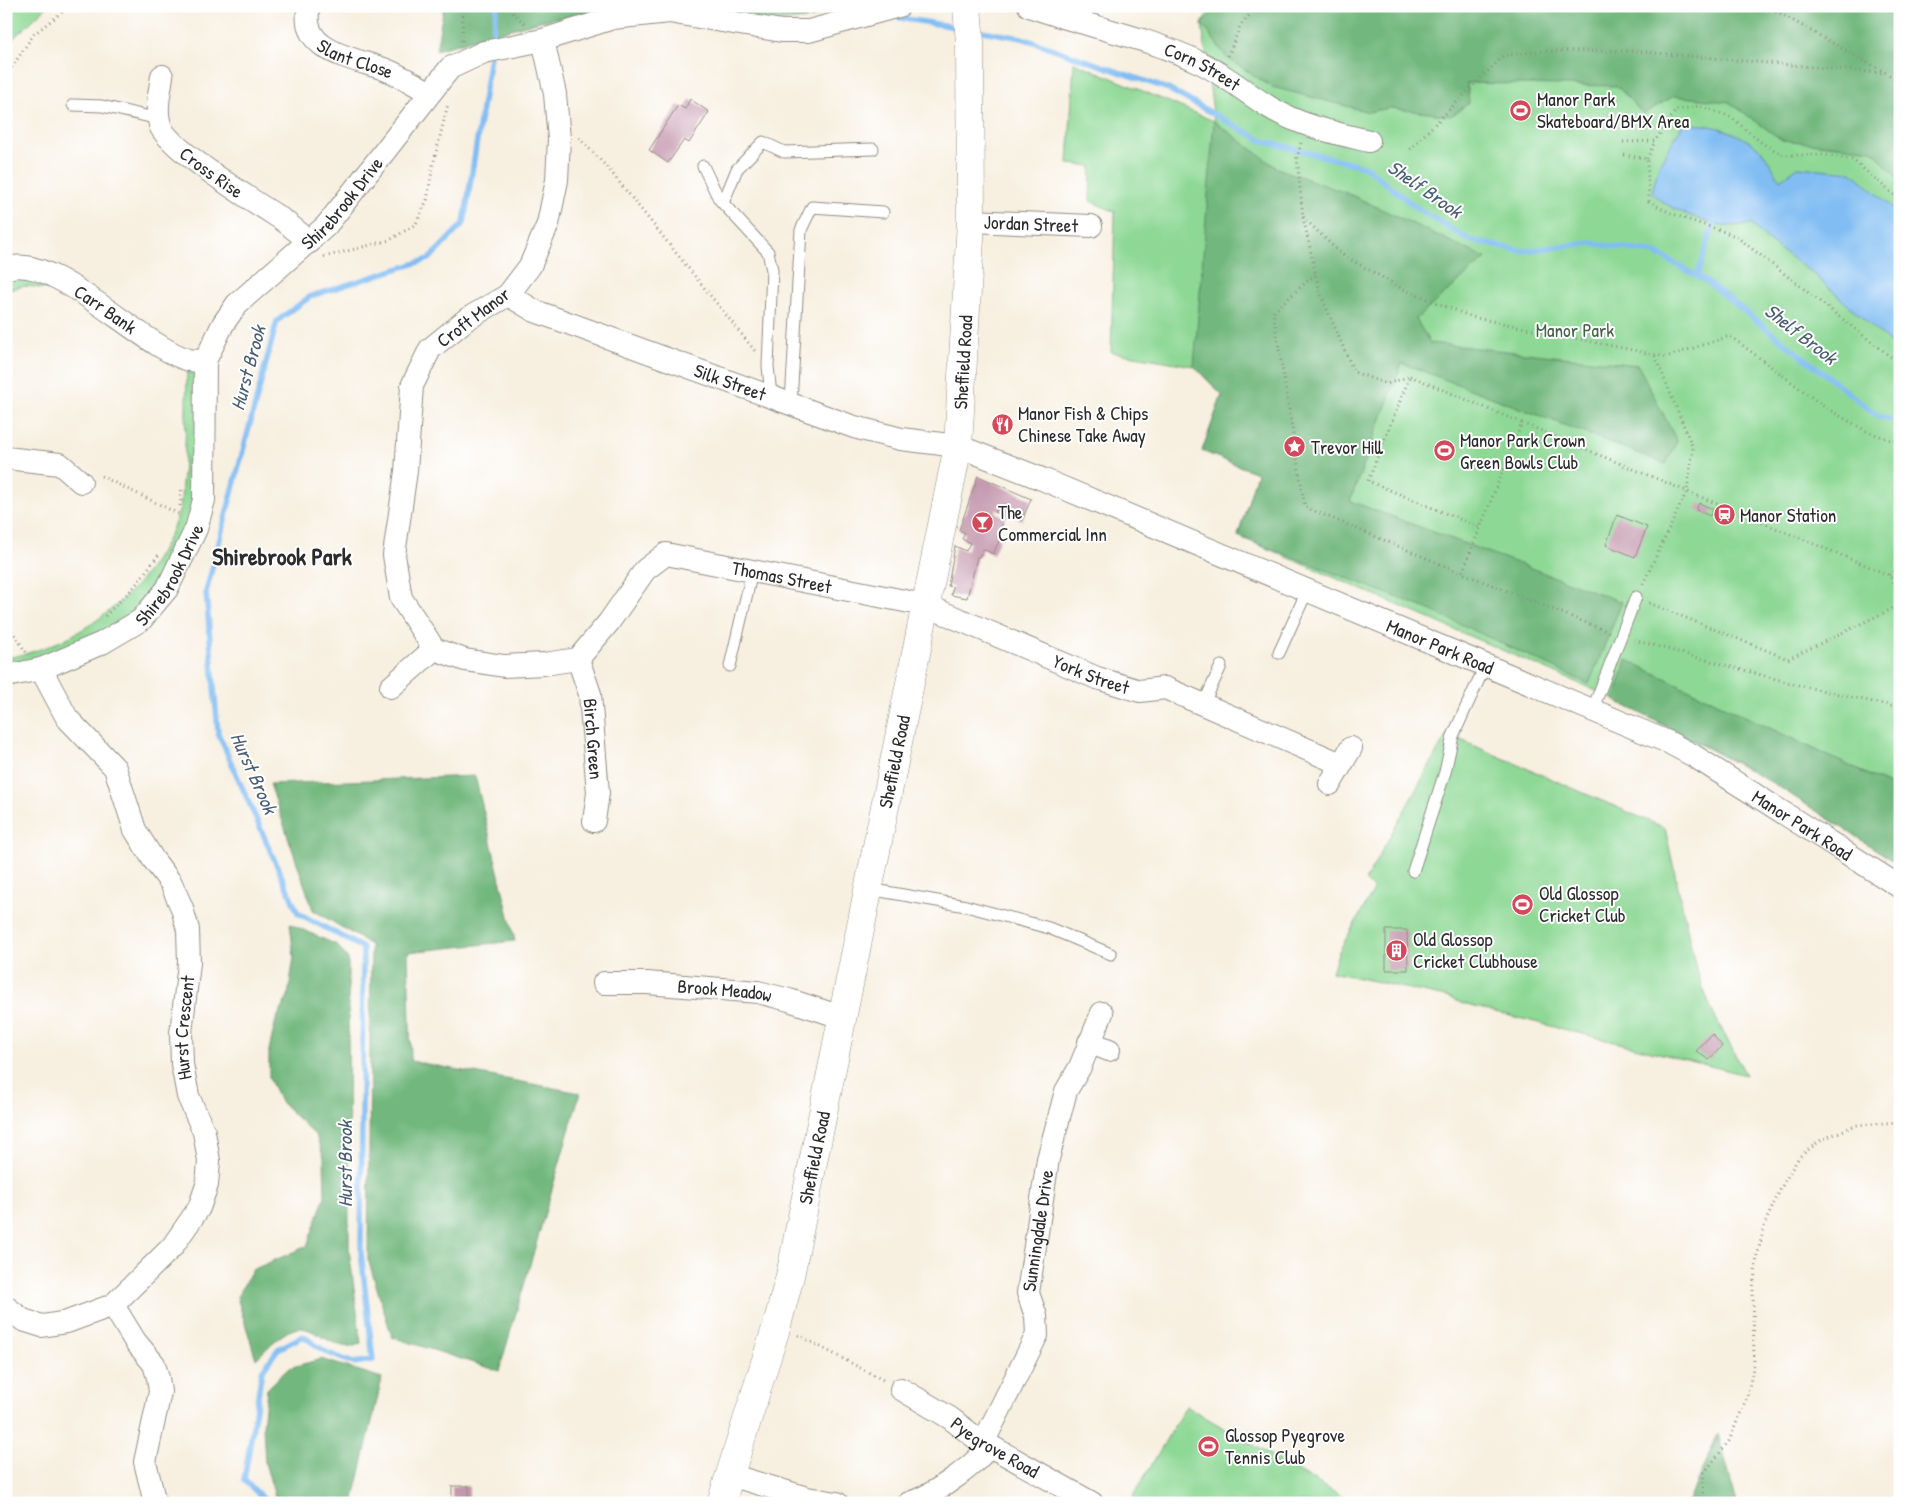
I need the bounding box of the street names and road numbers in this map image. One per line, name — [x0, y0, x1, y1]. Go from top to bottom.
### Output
street label: Slant Close — [312, 33, 398, 85]
street label: Corn Street — [1161, 36, 1246, 97]
street label: Cross Rise — [174, 140, 249, 204]
street label: Shirebrook Drive — [295, 151, 389, 255]
street label: Jordan Street — [983, 209, 1079, 238]
street label: Carr Bank — [69, 278, 142, 340]
street label: Croft Manor — [431, 281, 515, 353]
street label: Sheffield Road — [947, 314, 979, 410]
street label: Silk Street — [691, 357, 770, 407]
street label: Shirebrook Drive — [129, 521, 210, 631]
street label: Thomas Street — [730, 554, 834, 599]
street label: Manor Park Road — [1383, 612, 1498, 681]
street label: York Street — [1049, 648, 1133, 700]
street label: Birch Green — [577, 697, 610, 780]
street label: Sheffield Road — [872, 712, 916, 810]
street label: Manor Park Road — [1747, 783, 1858, 867]
street label: Brook Meadow — [676, 973, 775, 1008]
street label: Hurst Crescent — [168, 974, 201, 1082]
street label: Sheffield Road — [792, 1108, 836, 1206]
street label: Sunningdale Drive — [1015, 1168, 1059, 1293]
street label: Pyegrove Road — [946, 1410, 1045, 1484]

